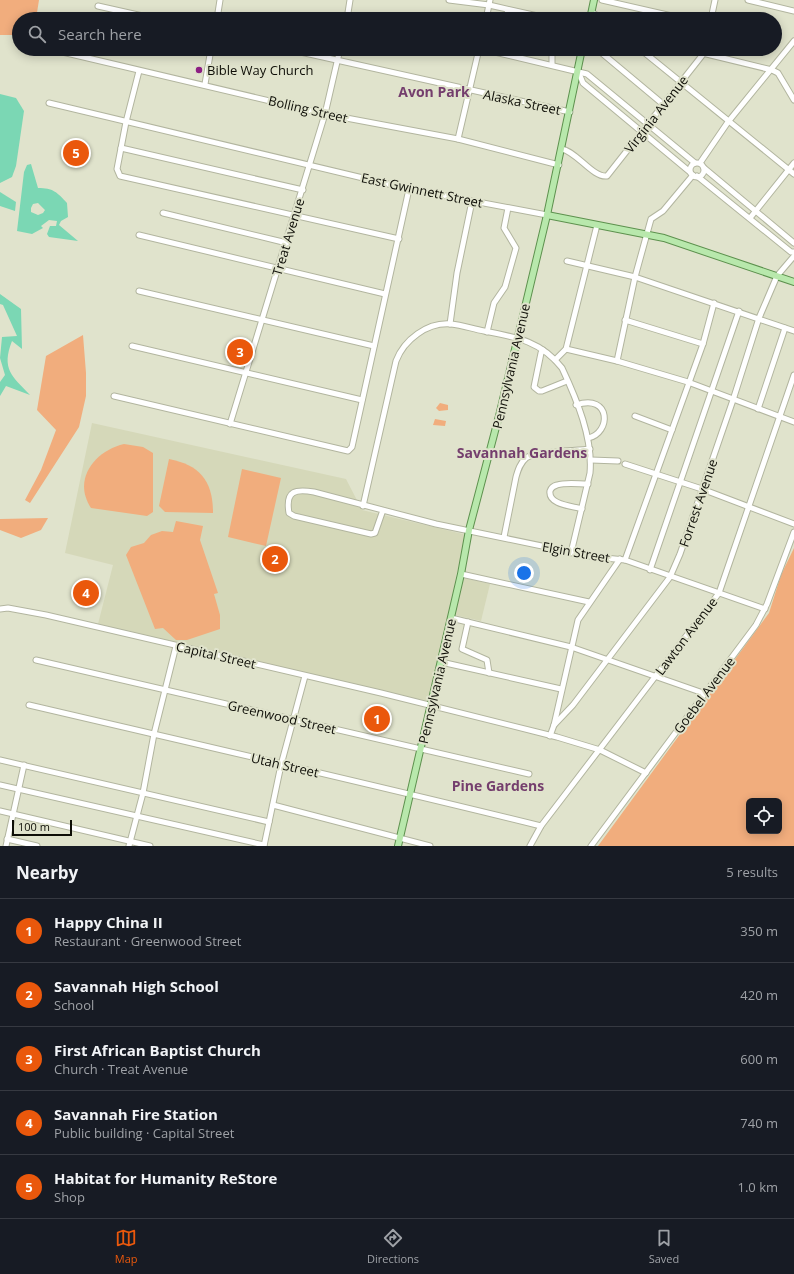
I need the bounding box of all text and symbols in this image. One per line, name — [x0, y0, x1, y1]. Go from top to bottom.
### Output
search box — [12, 12, 782, 56]
icon: search — [26, 23, 48, 45]
text: Search here — [58, 24, 142, 44]
place label: Bible Way Church — [207, 61, 313, 79]
marker: Bible Way Church — [194, 65, 204, 75]
street label: Virginia Avenue — [620, 71, 692, 157]
district label: Avon Park — [398, 82, 470, 101]
street label: Alaska Street — [482, 85, 563, 119]
street label: Bolling Street — [267, 91, 350, 127]
pin: 5 — [63, 138, 89, 168]
street label: East Gwinnett Street — [360, 168, 485, 212]
street label: Treat Avenue — [268, 196, 308, 278]
street label: Pennsylvania Avenue — [488, 302, 534, 430]
pin: 3 — [227, 337, 253, 367]
district label: Savannah Gardens — [457, 443, 587, 462]
street label: Forrest Avenue — [675, 457, 721, 549]
street label: Elgin Street — [541, 537, 612, 567]
pin: 2 — [262, 544, 288, 574]
your location — [514, 563, 534, 583]
pin: 4 — [73, 578, 99, 608]
street label: Lawton Avenue — [651, 593, 721, 679]
street label: Pennsylvania Avenue — [414, 617, 460, 745]
street label: Capital Street — [174, 637, 258, 673]
street label: Goebel Avenue — [669, 653, 739, 737]
street label: Greenwood Street — [226, 696, 338, 738]
pin: 1 — [364, 704, 390, 734]
street label: Utah Street — [249, 748, 321, 782]
district label: Pine Gardens — [452, 776, 544, 795]
map controls — [746, 798, 782, 834]
button: locate — [746, 798, 782, 834]
scale bar — [12, 818, 72, 837]
text: 100 m — [18, 819, 50, 834]
text: Nearby — [16, 861, 78, 884]
text: 5 results — [726, 863, 778, 881]
text: Happy China II — [54, 912, 163, 932]
text: 1 — [25, 922, 33, 940]
text: 350 m — [740, 922, 778, 940]
text: Restaurant · Greenwood Street — [54, 932, 241, 950]
text: Savannah High School — [54, 976, 219, 996]
text: 2 — [25, 986, 33, 1004]
text: 420 m — [740, 986, 778, 1004]
text: School — [54, 996, 94, 1014]
text: First African Baptist Church — [54, 1040, 261, 1060]
text: 3 — [25, 1050, 33, 1068]
text: 600 m — [740, 1050, 778, 1068]
text: Church · Treat Avenue — [54, 1060, 188, 1078]
text: Savannah Fire Station — [54, 1104, 218, 1124]
text: 4 — [25, 1114, 33, 1132]
text: 740 m — [740, 1114, 778, 1132]
text: Public building · Capital Street — [54, 1124, 234, 1142]
text: Habitat for Humanity ReStore — [54, 1168, 277, 1188]
text: 5 — [25, 1178, 33, 1196]
text: 1.0 km — [737, 1178, 778, 1196]
text: Shop — [54, 1188, 85, 1206]
tab: Map — [115, 1227, 138, 1266]
tab: Directions — [367, 1227, 419, 1266]
tab: Saved — [649, 1227, 679, 1266]

